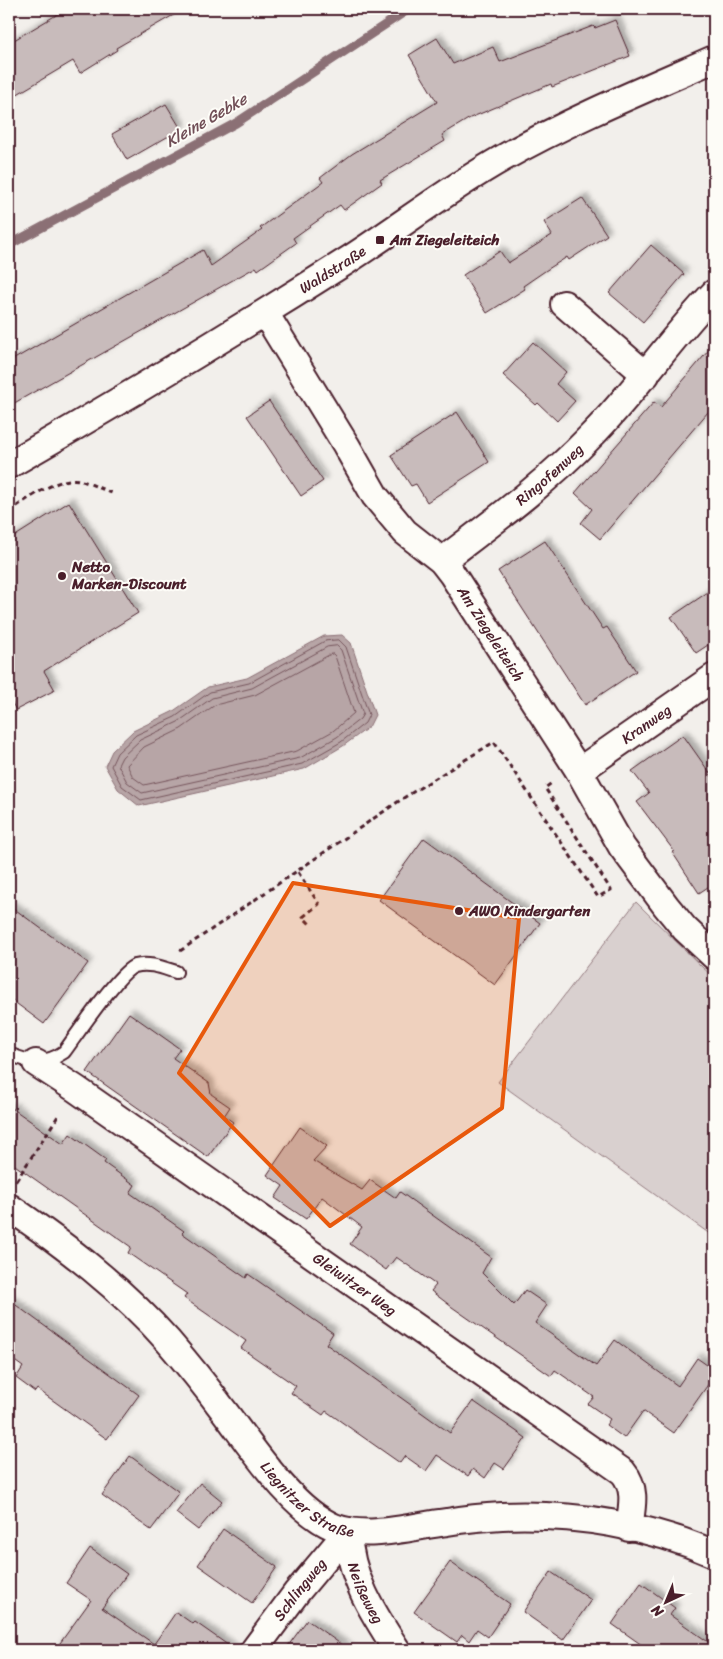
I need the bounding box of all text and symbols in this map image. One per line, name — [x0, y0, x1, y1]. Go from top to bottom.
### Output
water label: Kleine Gebke — [159, 84, 254, 155]
place label: Am Ziegeleiteich — [389, 227, 500, 253]
marker: Am Ziegeleiteich — [374, 234, 386, 246]
street label: Waldstraße — [294, 239, 371, 301]
street label: Ringofenweg — [510, 437, 590, 512]
place label: Netto Marken-Discount — [71, 554, 187, 597]
marker: Netto Marken-Discount — [56, 570, 68, 582]
street label: Am Ziegeleiteich — [449, 580, 531, 687]
street label: Kranweg — [616, 697, 677, 751]
place label: AWO Kindergarten — [468, 898, 591, 924]
marker: AWO Kindergarten — [453, 905, 465, 917]
street label: Gleiwitzer Weg — [307, 1245, 402, 1323]
street label: Liegnitzer Straße — [253, 1455, 356, 1545]
street label: Schlingweg — [267, 1552, 334, 1627]
street label: Neißeweg — [340, 1559, 391, 1629]
north arrow — [640, 1576, 690, 1626]
text: N — [645, 1598, 670, 1624]

